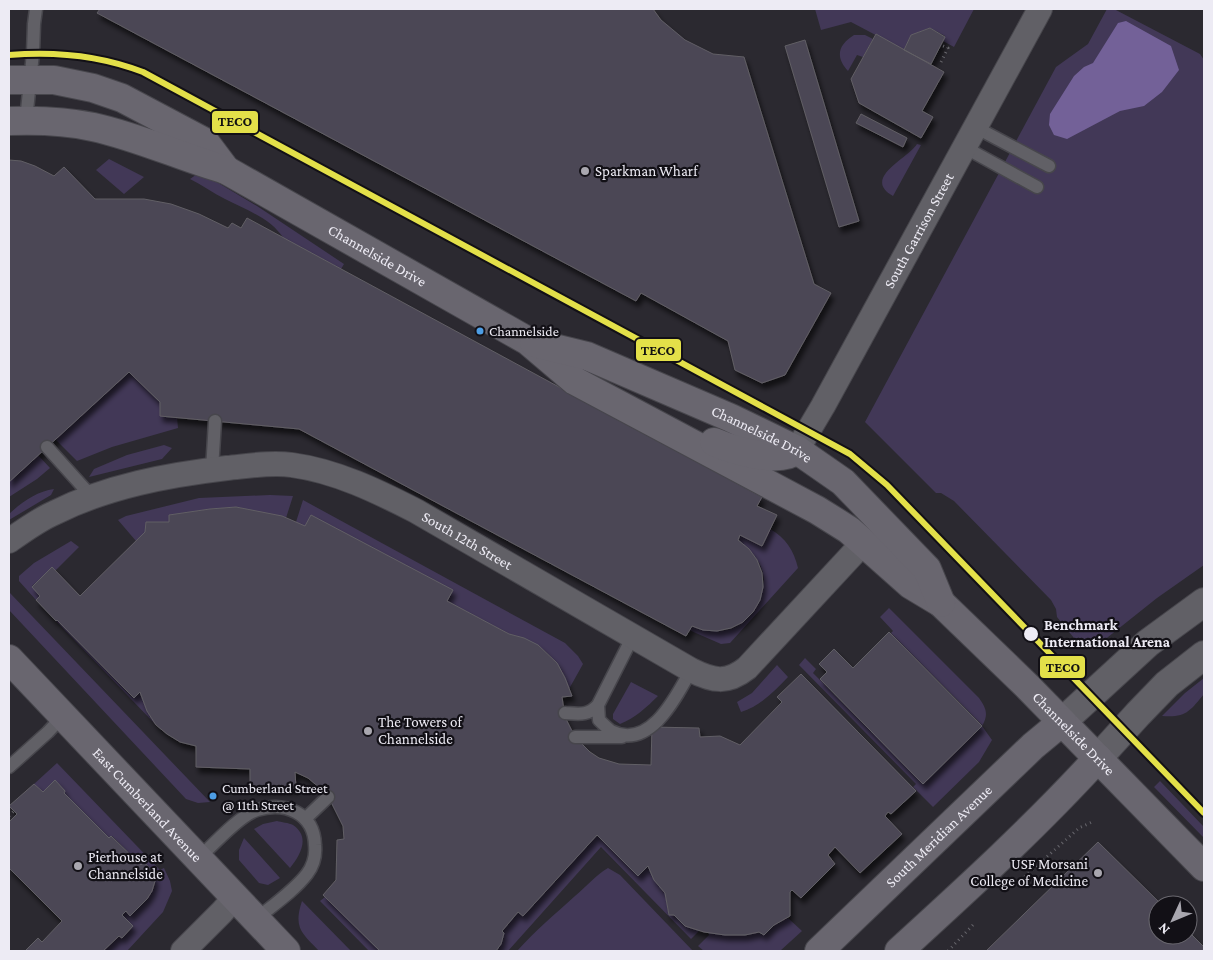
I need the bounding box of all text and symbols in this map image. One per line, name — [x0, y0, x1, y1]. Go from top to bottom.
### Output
line badge: TECO — [211, 110, 259, 134]
text: TECO — [218, 113, 252, 129]
place label: Sparkman Wharf — [595, 163, 699, 180]
marker: Sparkman Wharf — [579, 165, 591, 177]
street label: South Garrison Street — [881, 169, 957, 291]
street label: Channelside Drive — [325, 221, 429, 290]
place label: Channelside — [489, 323, 559, 339]
marker: Channelside — [475, 326, 485, 336]
line badge: TECO — [635, 338, 682, 362]
text: TECO — [641, 342, 675, 358]
street label: Channelside Drive — [709, 403, 815, 466]
street label: South 12th Street — [419, 508, 516, 573]
place label: Benchmark International Arena — [1044, 617, 1171, 650]
marker: Benchmark International Arena — [1022, 625, 1040, 643]
line badge: TECO — [1039, 655, 1086, 679]
text: TECO — [1046, 659, 1080, 675]
street label: Channelside Drive — [1029, 689, 1118, 779]
place label: The Towers of Channelside — [378, 714, 463, 747]
marker: The Towers of Channelside — [362, 725, 374, 737]
street label: East Cumberland Avenue — [90, 745, 205, 865]
place label: Cumberland Street @ 11th Street — [222, 780, 328, 813]
street label: South Meridian Avenue — [883, 782, 995, 891]
marker: Cumberland Street @ 11th Street — [208, 791, 218, 801]
place label: Pierhouse at Channelside — [88, 849, 163, 882]
place label: USF Morsani College of Medicine — [970, 856, 1088, 890]
marker: Pierhouse at Channelside — [72, 860, 84, 872]
marker: USF Morsani College of Medicine — [1092, 867, 1104, 879]
north arrow — [1148, 895, 1198, 945]
text: N — [1154, 920, 1173, 938]

